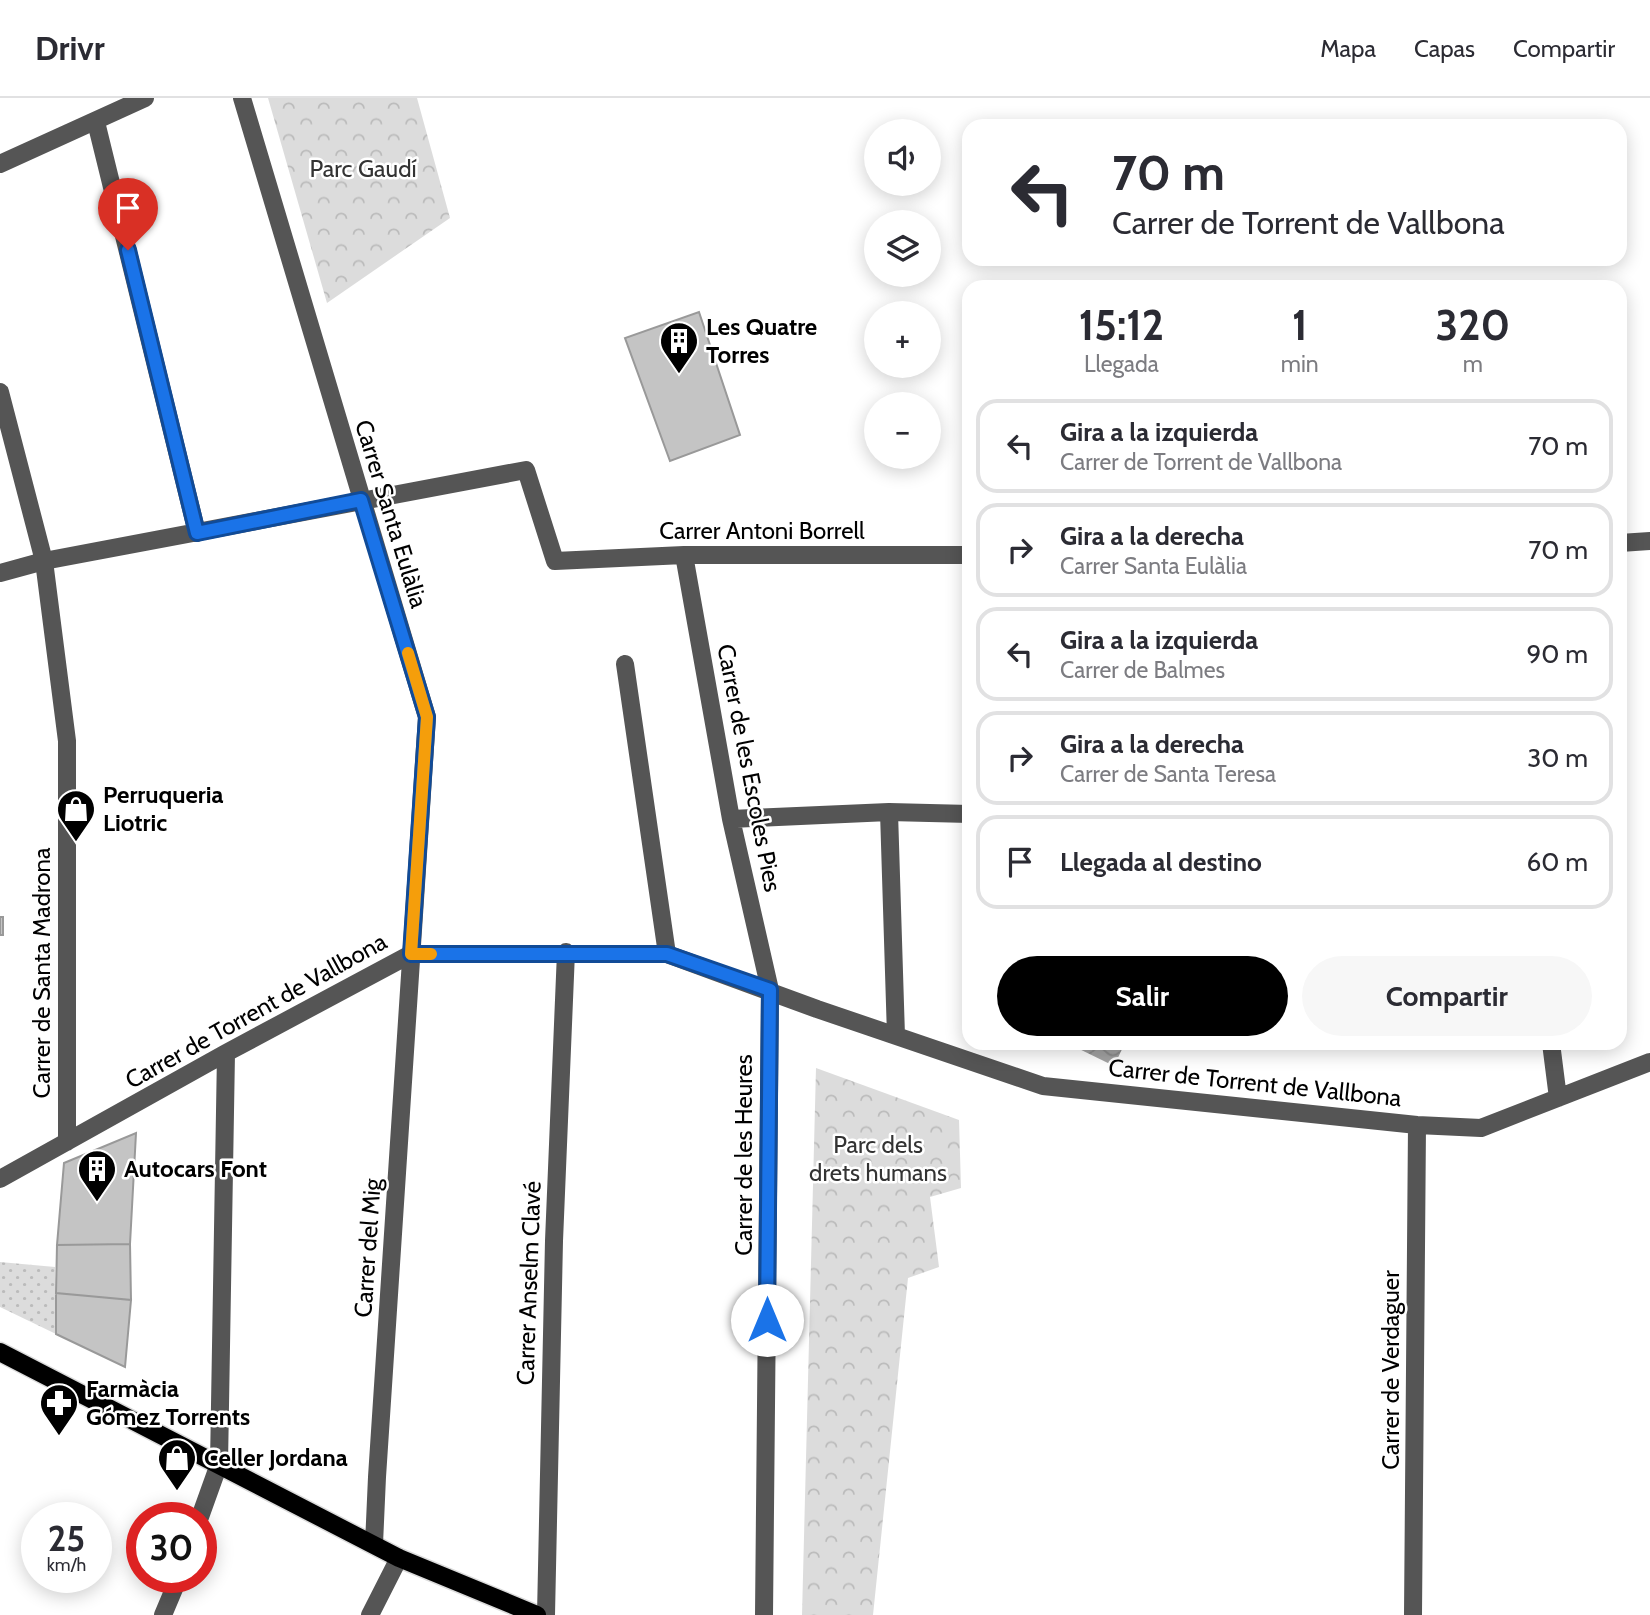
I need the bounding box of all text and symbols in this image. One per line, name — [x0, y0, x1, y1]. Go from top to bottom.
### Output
text: Drivr — [35, 28, 105, 68]
text: Mapa — [1320, 34, 1376, 63]
text: Capas — [1414, 34, 1475, 63]
text: Compartir — [1513, 34, 1615, 63]
map controls — [864, 119, 941, 469]
button: sound — [864, 119, 941, 196]
text: 70 m — [1112, 143, 1225, 202]
icon: left — [997, 147, 1088, 238]
park label: Parc Gaudí — [309, 154, 417, 183]
pin — [98, 178, 158, 250]
icon: arrive — [109, 189, 147, 227]
text: Carrer de Torrent de Vallbona — [1112, 203, 1505, 242]
button: layers — [864, 210, 941, 287]
text: 15:12 — [1079, 299, 1164, 351]
text: 1 — [1292, 299, 1308, 351]
text: 320 — [1436, 299, 1510, 351]
button: + — [864, 301, 941, 378]
place label: Les Quatre Torres — [706, 312, 817, 369]
building icon: Les Quatre Torres — [658, 320, 700, 375]
text: Llegada — [1084, 350, 1159, 378]
text: min — [1281, 350, 1319, 378]
text: m — [1463, 350, 1483, 378]
button: − — [864, 392, 941, 469]
street label: Carrer Santa Eulàlia — [349, 416, 434, 612]
text: Gira a la izquierda — [1060, 416, 1258, 448]
icon: left — [1001, 427, 1039, 465]
text: 70 m — [1528, 430, 1588, 462]
text: Carrer de Torrent de Vallbona — [1060, 448, 1342, 476]
street label: Carrer Antoni Borrell — [659, 516, 865, 545]
text: Gira a la derecha — [1060, 520, 1244, 552]
icon: right — [1001, 531, 1039, 569]
text: 70 m — [1528, 534, 1588, 566]
text: Carrer Santa Eulàlia — [1060, 552, 1247, 580]
text: Gira a la izquierda — [1060, 624, 1258, 656]
icon: left — [1001, 635, 1039, 673]
text: 90 m — [1526, 638, 1588, 670]
street label: Carrer de les Escoles Pies — [711, 642, 788, 894]
text: Carrer de Balmes — [1060, 656, 1225, 684]
text: Gira a la derecha — [1060, 728, 1244, 760]
icon: right — [1001, 739, 1039, 777]
text: 30 m — [1527, 742, 1588, 774]
text: Carrer de Santa Teresa — [1060, 760, 1276, 788]
place label: Perruqueria Liotric — [103, 780, 223, 837]
shop icon: Perruqueria Liotric — [55, 788, 97, 843]
icon: arrive — [1001, 843, 1039, 881]
text: Llegada al destino — [1060, 846, 1262, 878]
text: 60 m — [1526, 846, 1588, 878]
street label: Carrer de Santa Madrona — [27, 847, 56, 1098]
street label: Carrer de Torrent de Vallbona — [120, 926, 392, 1095]
button: Salir — [997, 956, 1288, 1036]
button: Compartir — [1302, 956, 1592, 1036]
street label: Carrer de Torrent de Vallbona — [1107, 1053, 1403, 1112]
street label: Carrer de les Heures — [729, 1054, 758, 1256]
park label: Parc dels drets humans — [809, 1130, 947, 1187]
building icon: Autocars Font — [76, 1148, 118, 1203]
place label: Autocars Font — [124, 1154, 267, 1183]
street label: Carrer del Mig — [348, 1176, 387, 1319]
street label: Carrer Anselm Clavé — [510, 1180, 547, 1386]
street label: Carrer de Verdaguer — [1376, 1270, 1405, 1470]
position arrow — [730, 1283, 804, 1357]
place label: Farmàcia Gómez Torrents — [86, 1374, 250, 1431]
pharmacy icon: Farmàcia Gómez Torrents — [38, 1382, 80, 1437]
shop icon: Celler Jordana — [156, 1437, 198, 1492]
place label: Celler Jordana — [204, 1443, 348, 1472]
speed limit sign: 30 — [126, 1502, 217, 1593]
text: 25 — [48, 1517, 85, 1560]
text: km/h — [47, 1554, 86, 1576]

